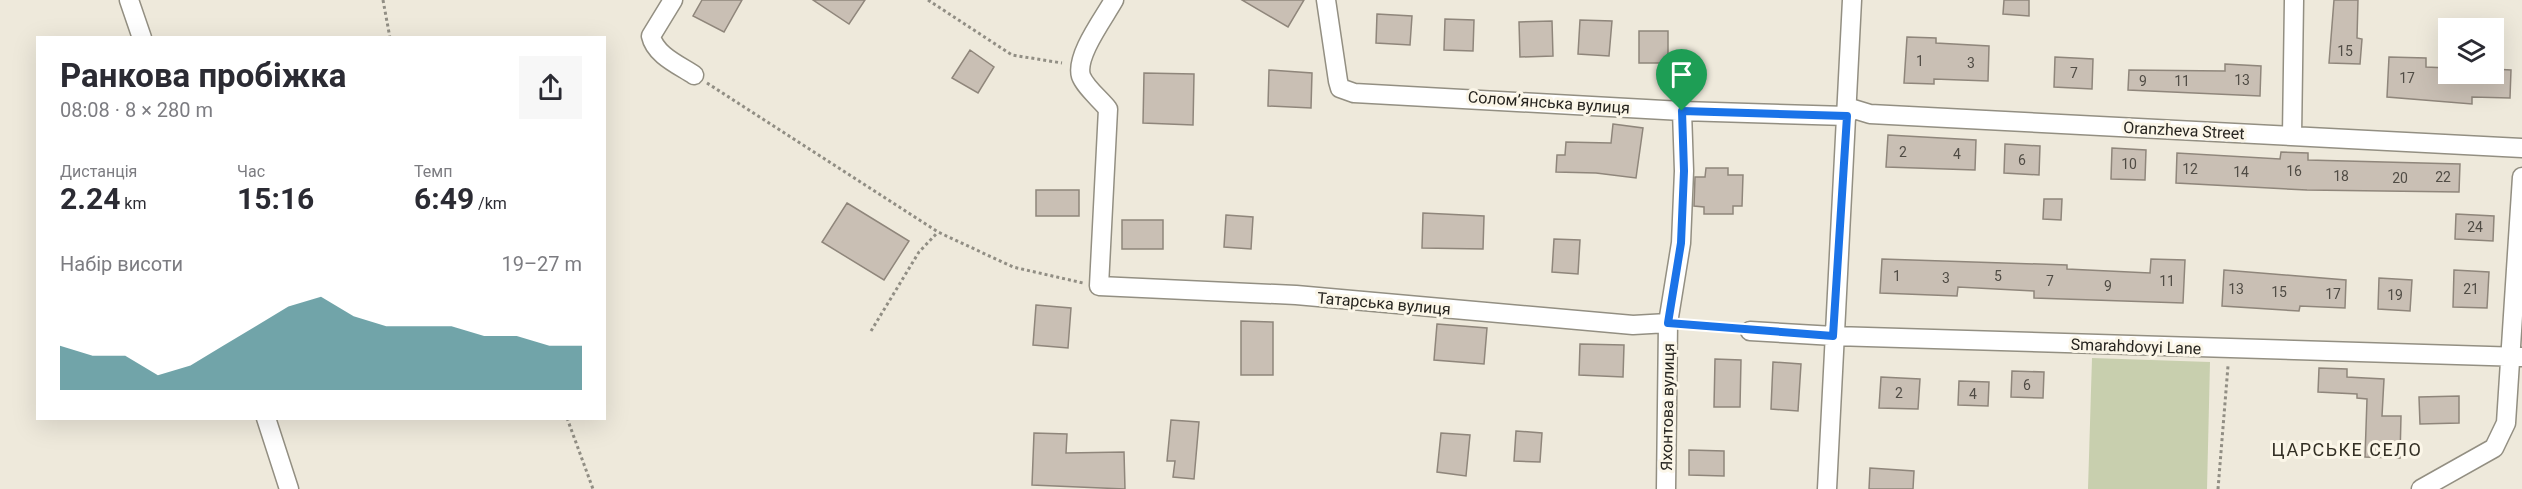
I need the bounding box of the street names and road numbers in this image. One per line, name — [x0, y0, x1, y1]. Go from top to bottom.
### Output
street label: Соломʼянська вулиця — [1467, 87, 1631, 118]
street label: Oranzheva Street — [2123, 118, 2245, 143]
street label: Татарська вулиця — [1316, 288, 1452, 319]
street label: Smarahdovyi Lane — [2070, 335, 2202, 358]
street label: Яхонтова вулиця — [1657, 343, 1678, 471]

